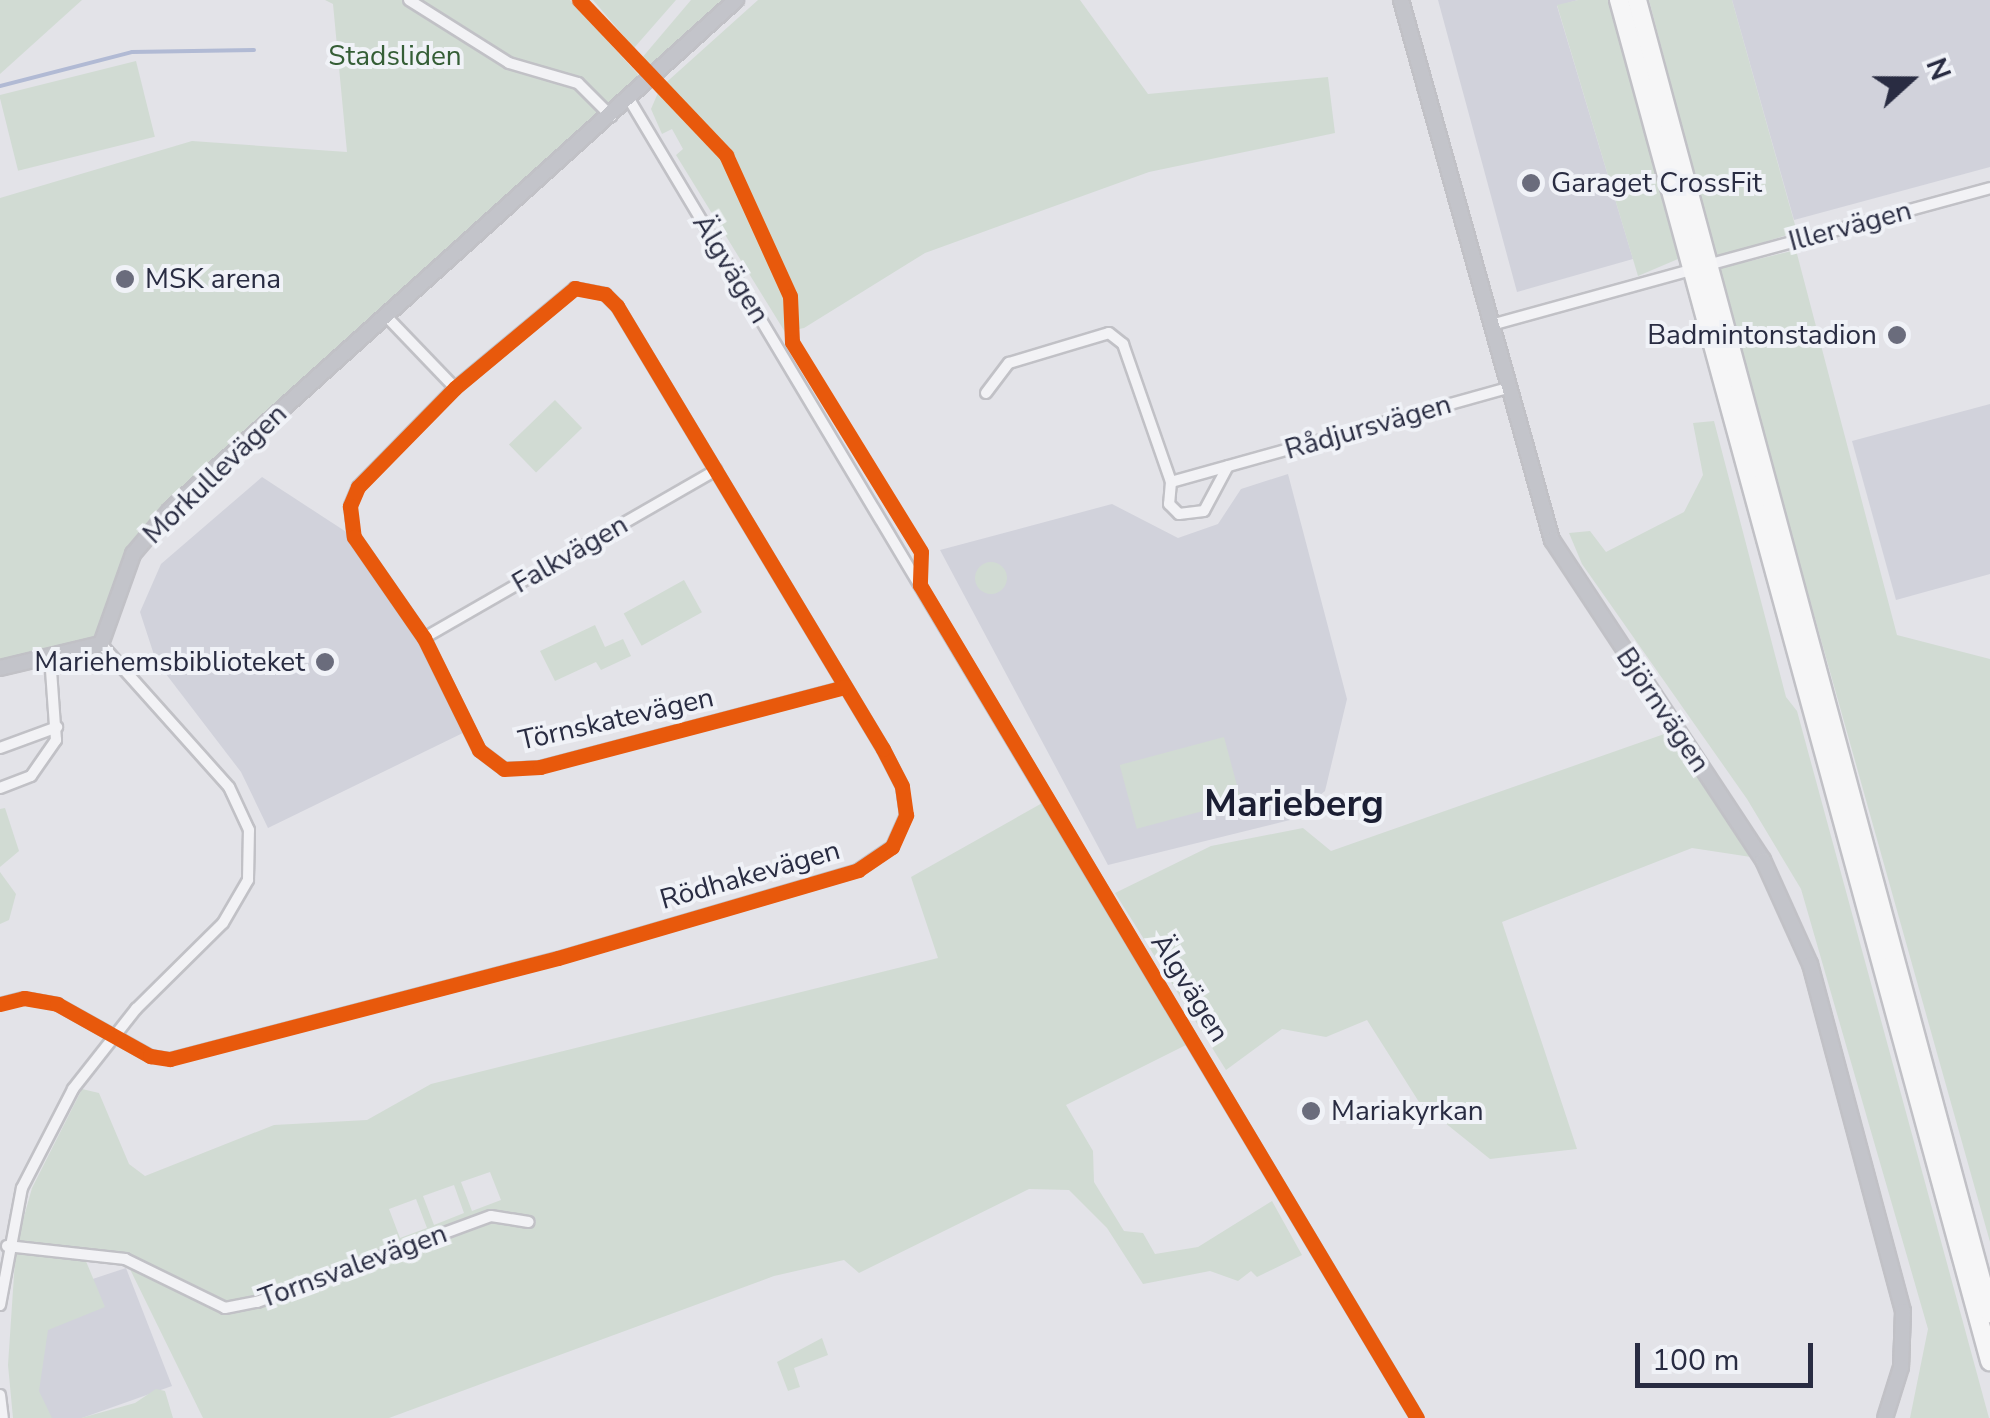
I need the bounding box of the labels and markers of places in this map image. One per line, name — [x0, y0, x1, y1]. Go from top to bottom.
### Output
place label: Garaget CrossFit — [1551, 166, 1762, 200]
marker: Garaget CrossFit — [1520, 172, 1542, 194]
place label: MSK arena — [145, 262, 281, 296]
marker: MSK arena — [114, 268, 136, 290]
place label: Badmintonstadion — [1647, 318, 1877, 352]
marker: Badmintonstadion — [1886, 324, 1908, 346]
place label: Mariehemsbiblioteket — [34, 645, 305, 679]
marker: Mariehemsbiblioteket — [314, 651, 336, 673]
place label: Mariakyrkan — [1331, 1094, 1484, 1128]
marker: Mariakyrkan — [1300, 1100, 1322, 1122]

